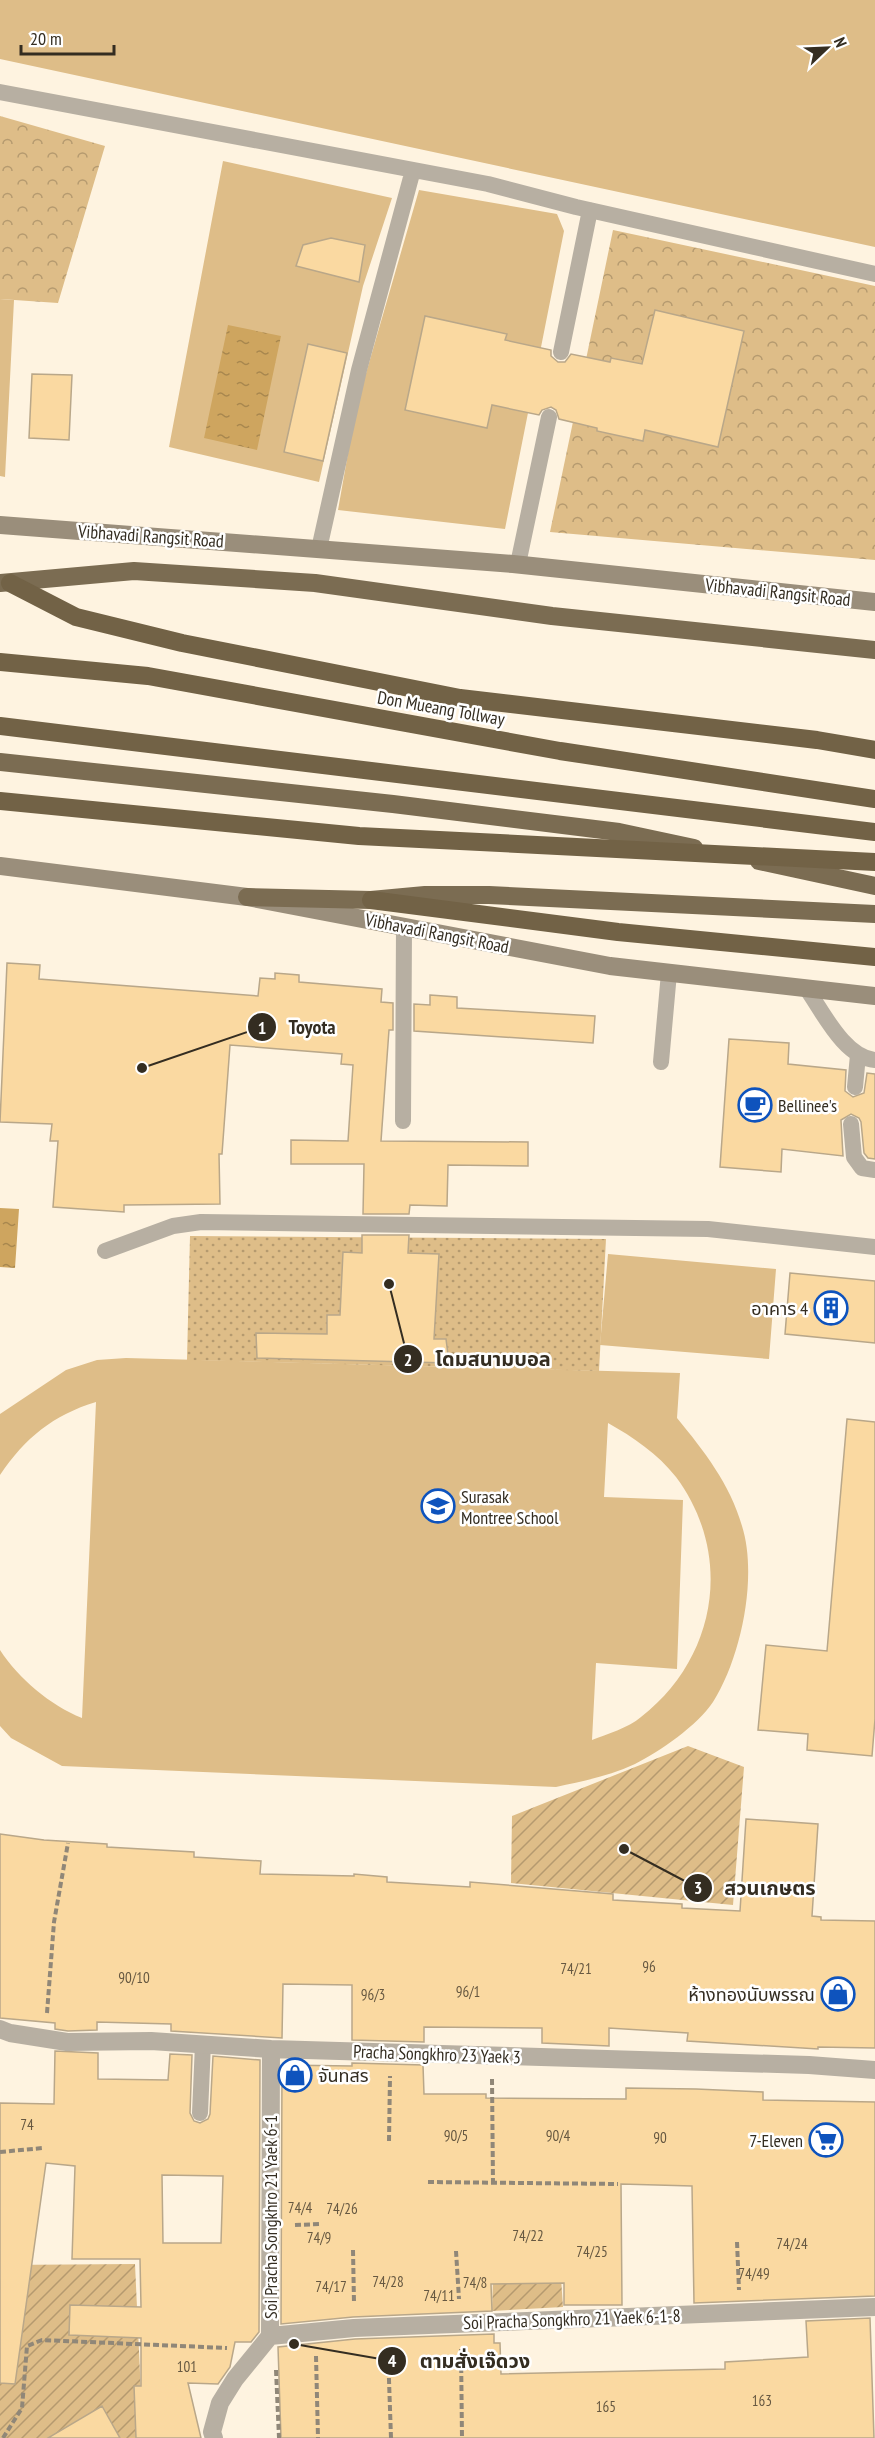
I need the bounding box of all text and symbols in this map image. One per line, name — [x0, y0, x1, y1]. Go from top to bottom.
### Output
scale bar — [21, 18, 114, 56]
north arrow — [797, 18, 857, 78]
text: 20 m — [30, 27, 62, 50]
text: N — [830, 34, 852, 50]
street label: Vibhavadi Rangsit Road — [76, 519, 225, 553]
street label: Vibhavadi Rangsit Road — [703, 573, 852, 611]
street label: Don Mueang Tollway — [376, 685, 507, 731]
street label: Vibhavadi Rangsit Road — [362, 908, 511, 958]
callout: Toyota — [247, 1008, 348, 1046]
text: Toyota — [289, 1014, 335, 1040]
text: 1 — [258, 1016, 266, 1039]
cafe icon: Bellinee's — [737, 1087, 773, 1123]
place label: Bellinee's — [778, 1094, 837, 1117]
building icon: อาคาร 4 — [813, 1290, 849, 1326]
place label: อาคาร 4 — [751, 1297, 808, 1320]
callout: โดมสนามบอล — [393, 1340, 563, 1378]
text: โดมสนามบอล — [435, 1346, 551, 1372]
text: 2 — [404, 1348, 412, 1371]
place label: Surasak Montree School — [461, 1485, 559, 1529]
school or university icon: Surasak Montree School — [420, 1488, 456, 1524]
callout: สวนเกษตร — [683, 1869, 828, 1907]
text: สวนเกษตร — [724, 1875, 816, 1901]
text: 3 — [694, 1876, 702, 1899]
house number: 96 — [642, 1957, 656, 1976]
house number: 74/21 — [560, 1959, 592, 1978]
house number: 90/10 — [118, 1968, 150, 1987]
shop icon: ห้างทองนับพรรณ — [820, 1976, 856, 2012]
house number: 96/1 — [456, 1982, 480, 2001]
place label: ห้างทองนับพรรณ — [688, 1983, 815, 2006]
house number: 96/3 — [361, 1985, 385, 2004]
street label: Pracha Songkhro 23 Yaek 3 — [353, 2040, 521, 2068]
shop icon: จันทสร — [277, 2057, 313, 2093]
place label: จันทสร — [318, 2064, 369, 2087]
house number: 74 — [20, 2115, 34, 2134]
street label: Soi Pracha Songkhro 21 Yaek 6-1 — [259, 2115, 282, 2319]
supermarket icon: 7-Eleven — [808, 2122, 844, 2158]
house number: 90/5 — [444, 2126, 468, 2145]
house number: 90/4 — [546, 2126, 571, 2145]
house number: 90 — [653, 2128, 667, 2147]
place label: 7-Eleven — [749, 2129, 803, 2152]
house number: 74/4 — [288, 2198, 313, 2217]
house number: 74/26 — [326, 2199, 358, 2218]
house number: 74/22 — [512, 2226, 544, 2245]
house number: 74/9 — [307, 2228, 331, 2247]
house number: 74/24 — [776, 2234, 808, 2253]
house number: 74/25 — [576, 2242, 608, 2261]
house number: 74/49 — [738, 2264, 770, 2283]
house number: 74/28 — [372, 2272, 404, 2291]
house number: 74/8 — [463, 2273, 487, 2292]
house number: 74/17 — [315, 2277, 347, 2296]
house number: 74/11 — [423, 2286, 455, 2305]
street label: Soi Pracha Songkhro 21 Yaek 6-1-8 — [463, 2304, 681, 2334]
callout: ตามสั่งเจ๊ดวง — [377, 2342, 542, 2380]
text: ตามสั่งเจ๊ดวง — [420, 2348, 530, 2374]
text: 4 — [388, 2349, 397, 2372]
house number: 101 — [177, 2357, 197, 2376]
house number: 163 — [752, 2391, 772, 2410]
house number: 165 — [596, 2397, 616, 2416]

